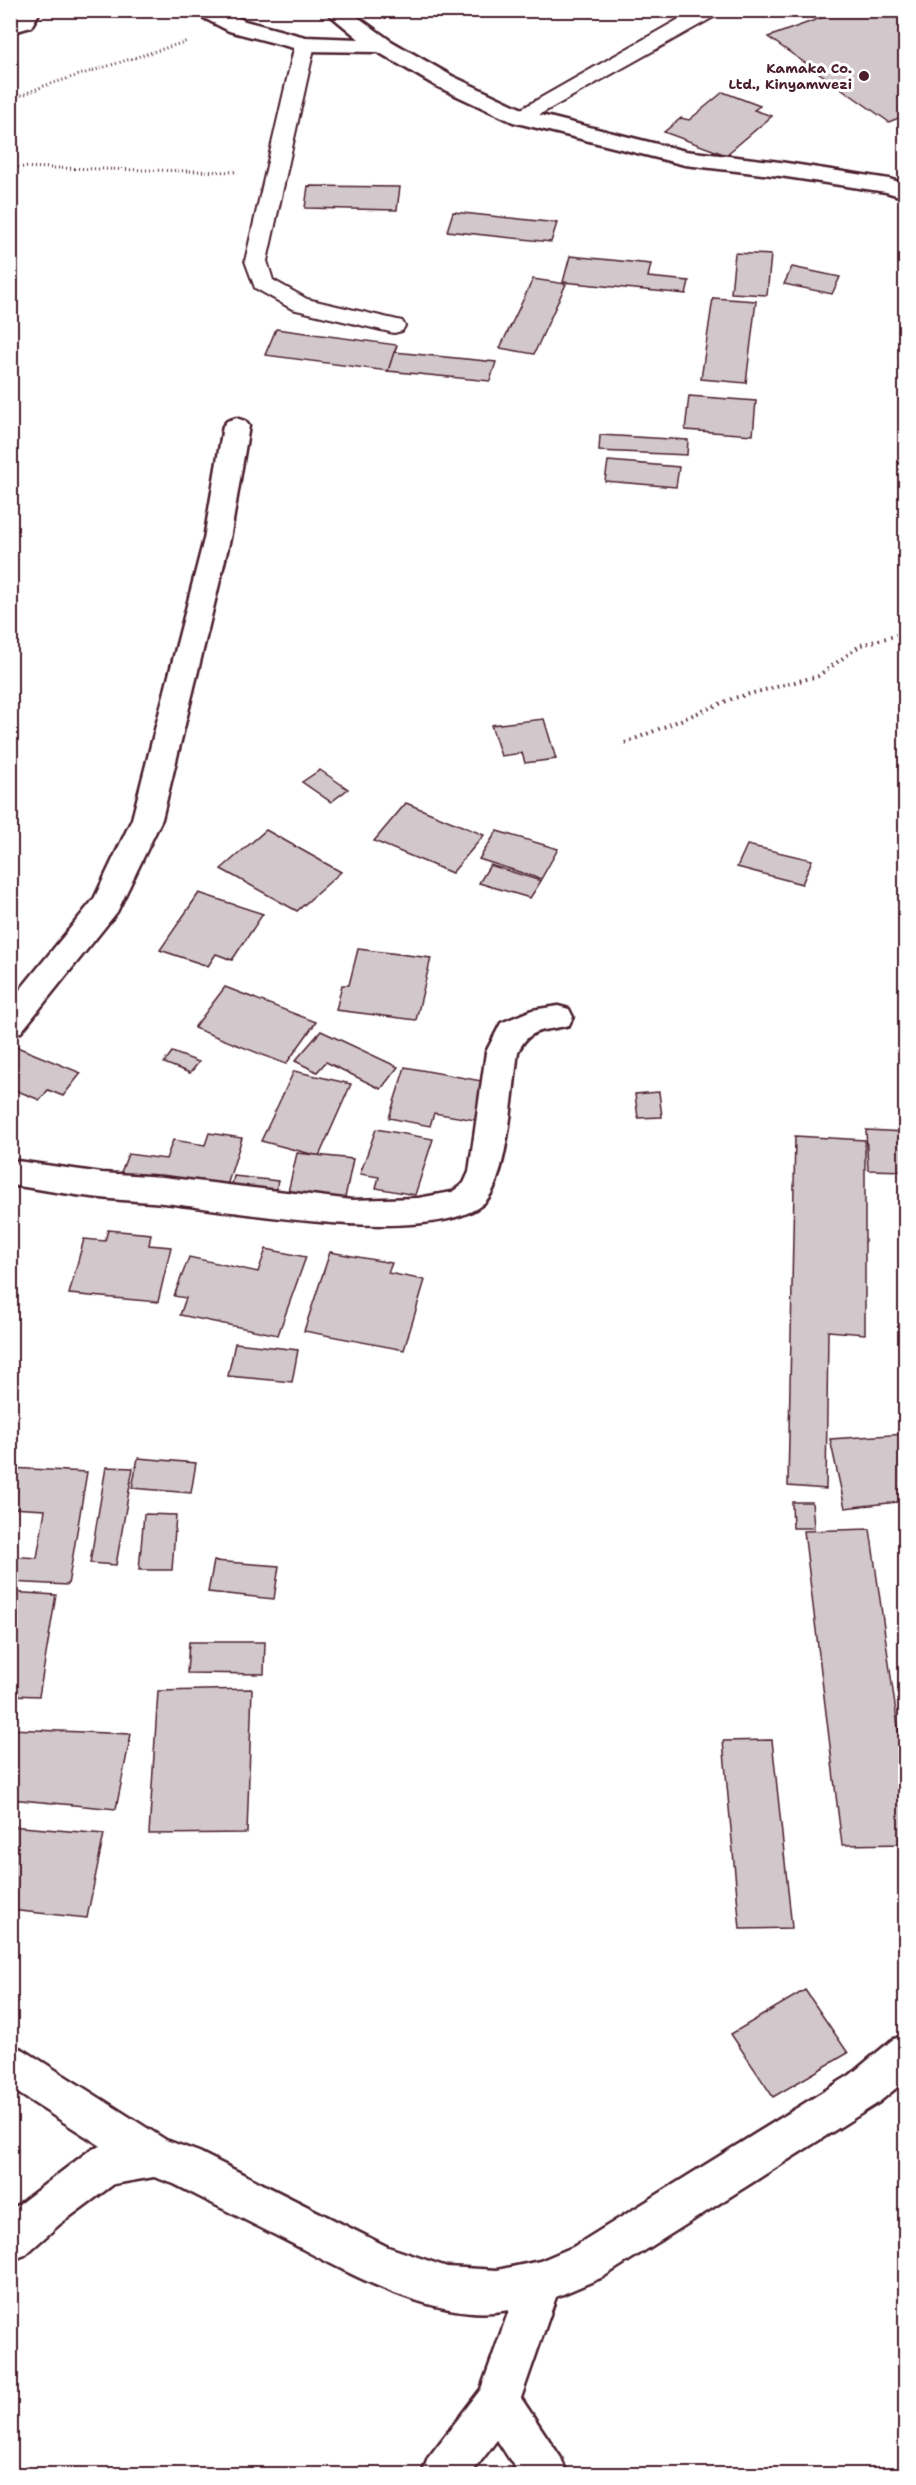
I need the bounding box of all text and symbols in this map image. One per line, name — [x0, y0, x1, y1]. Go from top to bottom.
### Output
place label: Kamaka Co. Ltd., Kinyamwezi — [728, 59, 852, 93]
marker: Kamaka Co. Ltd., Kinyamwezi — [857, 69, 871, 83]

